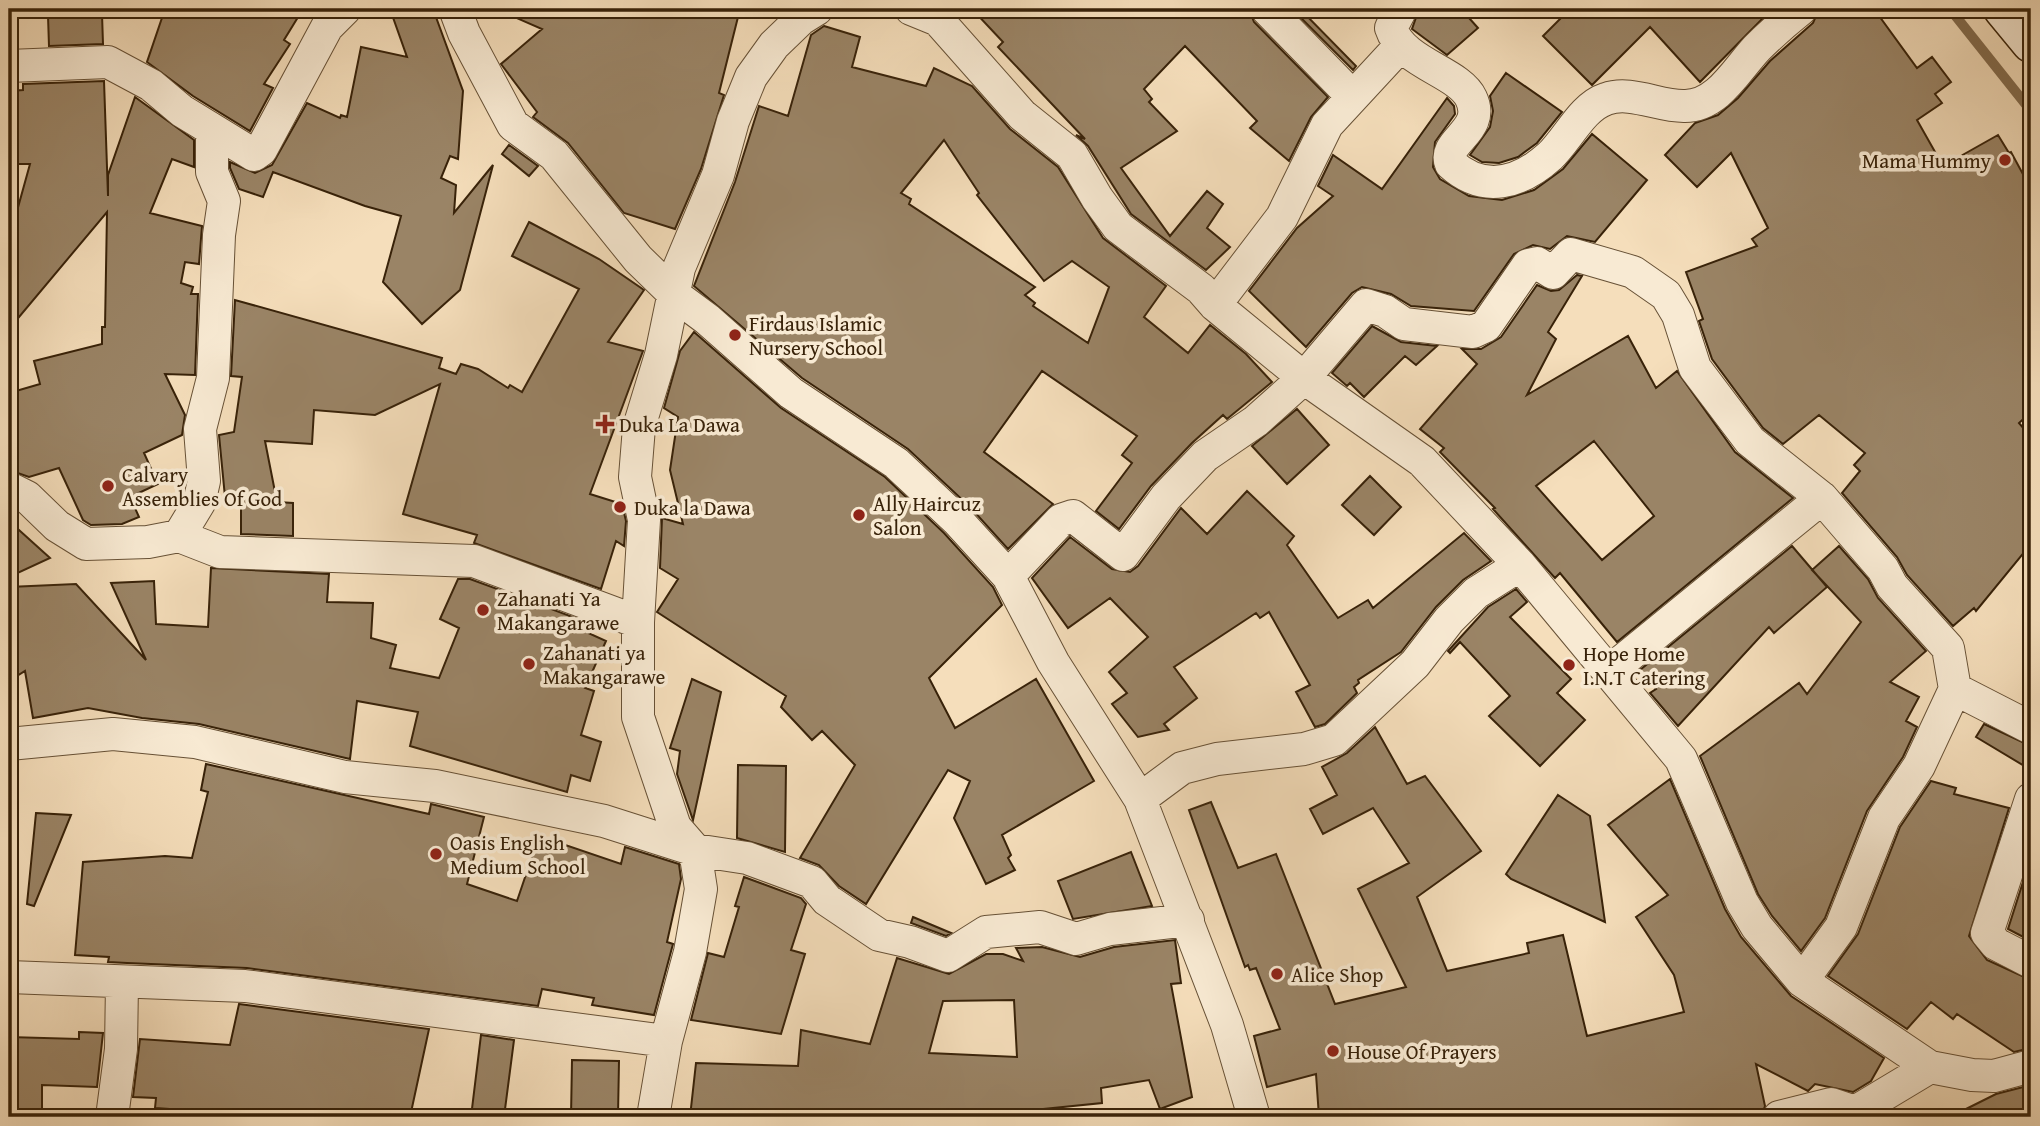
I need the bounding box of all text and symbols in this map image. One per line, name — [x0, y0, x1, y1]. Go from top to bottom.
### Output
place label: Mama Hummy — [1862, 145, 1992, 176]
marker: Mama Hummy — [1997, 152, 2013, 168]
place label: Firdaus Islamic Nursery School — [749, 308, 883, 363]
marker: Firdaus Islamic Nursery School — [727, 327, 743, 343]
place label: Duka La Dawa — [619, 409, 740, 440]
marker: Duka La Dawa — [597, 416, 613, 432]
place label: Calvary Assemblies Of God — [122, 459, 283, 514]
marker: Calvary Assemblies Of God — [100, 478, 116, 494]
place label: Ally Haircuz Salon — [873, 488, 981, 543]
place label: Duka la Dawa — [634, 492, 751, 523]
marker: Duka la Dawa — [612, 499, 628, 515]
marker: Ally Haircuz Salon — [851, 507, 867, 523]
place label: Zahanati Ya Makangarawe — [497, 583, 619, 638]
marker: Zahanati Ya Makangarawe — [475, 602, 491, 618]
place label: Zahanati ya Makangarawe — [543, 637, 665, 692]
place label: Hope Home I.N.T Catering — [1583, 638, 1706, 693]
marker: Zahanati ya Makangarawe — [521, 656, 537, 672]
marker: Hope Home I.N.T Catering — [1561, 657, 1577, 673]
place label: Oasis English Medium School — [450, 827, 586, 882]
marker: Oasis English Medium School — [428, 846, 444, 862]
place label: Alice Shop — [1291, 959, 1383, 990]
marker: Alice Shop — [1269, 966, 1285, 982]
place label: House Of Prayers — [1347, 1036, 1497, 1067]
marker: House Of Prayers — [1325, 1043, 1341, 1059]

